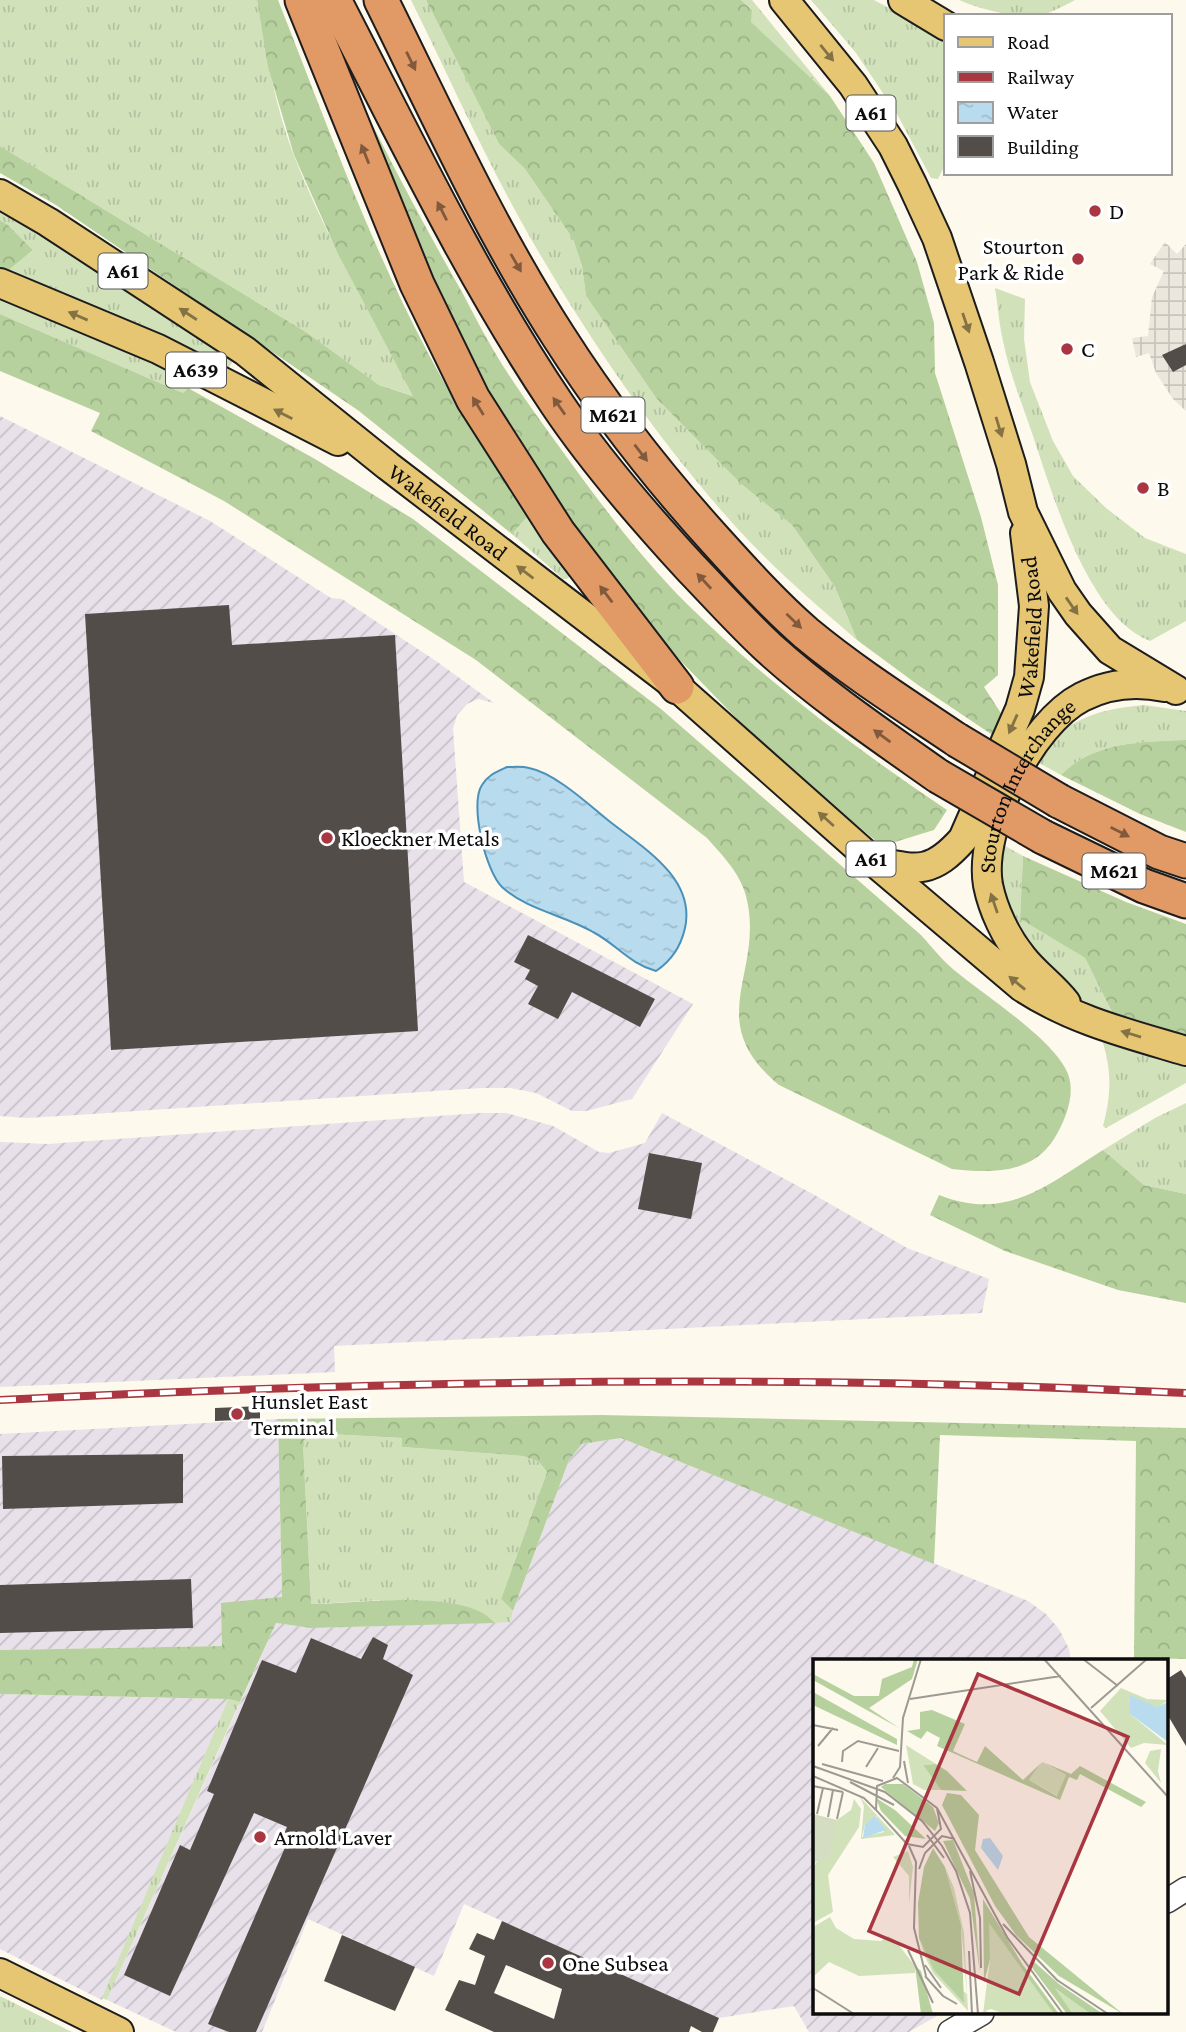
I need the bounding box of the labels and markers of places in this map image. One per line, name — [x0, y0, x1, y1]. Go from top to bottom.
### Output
place label: D — [1109, 198, 1124, 224]
marker: D — [1087, 203, 1103, 219]
place label: Stourton Park & Ride — [958, 233, 1064, 285]
marker: Stourton Park & Ride — [1070, 251, 1086, 267]
place label: C — [1081, 336, 1095, 362]
marker: C — [1059, 341, 1075, 357]
place label: B — [1157, 475, 1170, 501]
marker: B — [1135, 480, 1151, 496]
place label: Kloeckner Metals — [341, 825, 500, 851]
marker: Kloeckner Metals — [319, 830, 335, 846]
place label: Hunslet East Terminal — [251, 1388, 368, 1440]
marker: Hunslet East Terminal — [229, 1406, 245, 1422]
place label: Arnold Laver — [274, 1824, 392, 1850]
marker: Arnold Laver — [252, 1829, 268, 1845]
place label: One Subsea — [562, 1950, 669, 1976]
marker: One Subsea — [540, 1955, 556, 1971]

